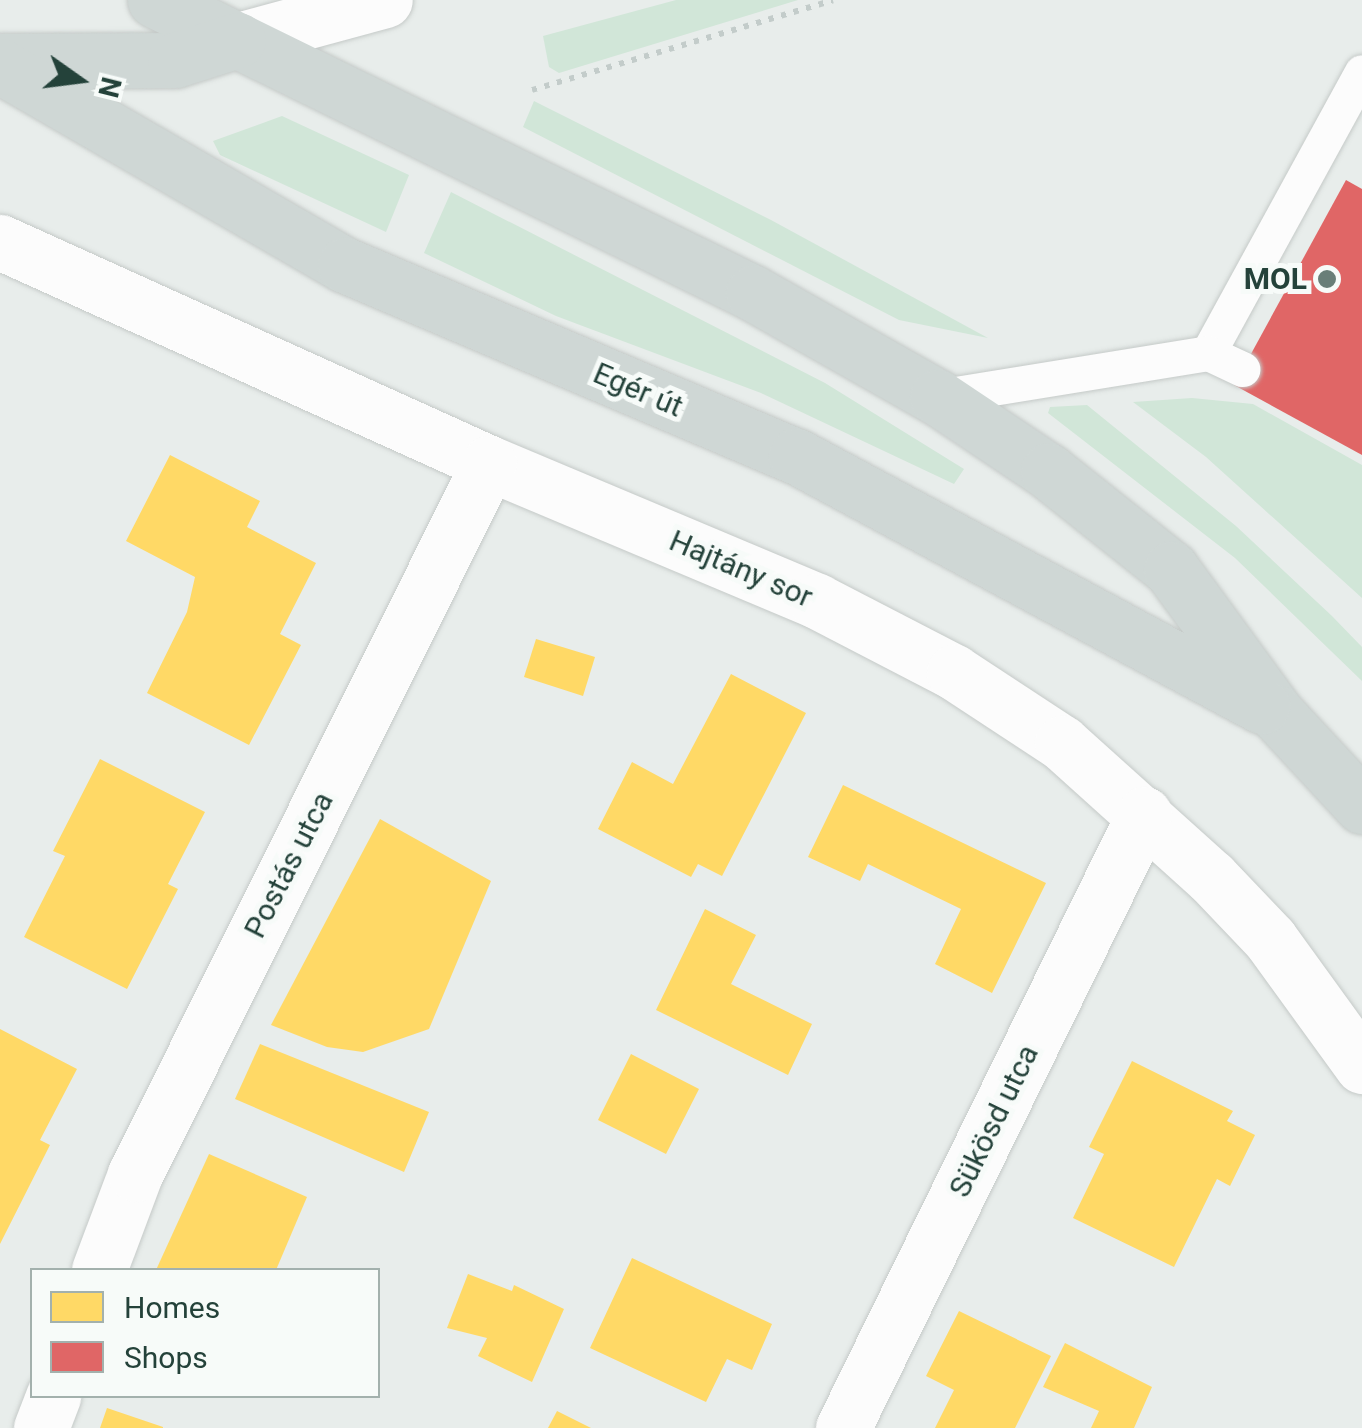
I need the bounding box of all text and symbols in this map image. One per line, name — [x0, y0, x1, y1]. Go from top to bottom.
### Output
north arrow — [30, 30, 130, 130]
text: N — [91, 74, 128, 101]
place label: MOL — [1244, 261, 1307, 297]
marker: MOL — [1316, 268, 1338, 290]
street label: Egér út — [588, 355, 688, 425]
street label: Hajtány sor — [664, 523, 818, 615]
street label: Postás utca — [237, 786, 341, 944]
street label: Sükösd utca — [942, 1039, 1046, 1203]
legend — [30, 1268, 380, 1398]
text: Homes — [124, 1290, 220, 1325]
text: Shops — [124, 1340, 208, 1375]

